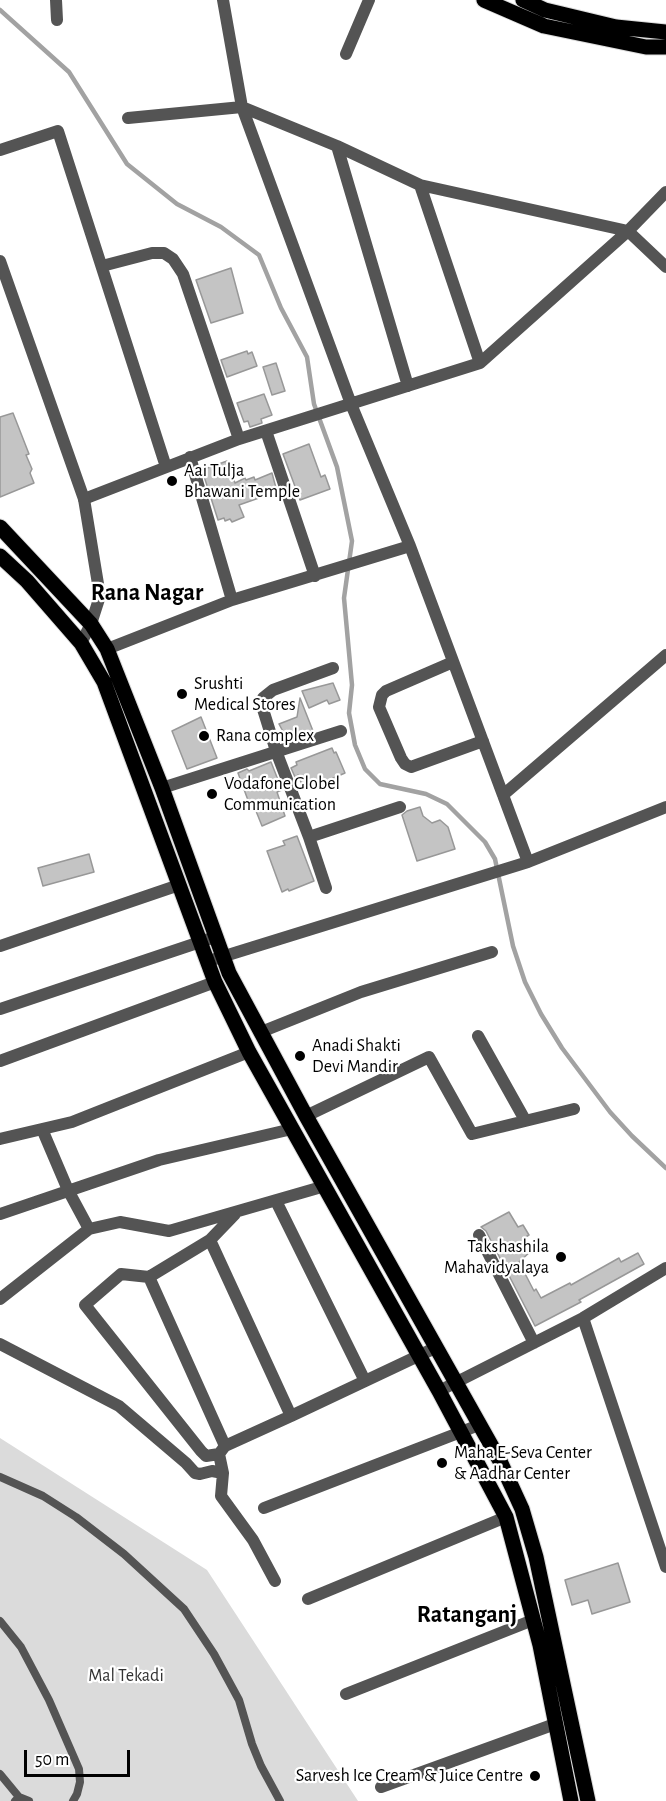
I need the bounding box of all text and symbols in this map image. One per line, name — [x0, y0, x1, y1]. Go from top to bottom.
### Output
place label: Aai Tulja Bhawani Temple — [184, 460, 300, 502]
marker: Aai Tulja Bhawani Temple — [165, 474, 179, 488]
district label: Rana Nagar — [91, 579, 203, 607]
place label: Srushti Medical Stores — [194, 673, 296, 716]
marker: Srushti Medical Stores — [175, 687, 189, 701]
place label: Rana complex — [216, 725, 314, 747]
marker: Rana complex — [197, 729, 211, 743]
place label: Vodafone Globel Communication — [224, 773, 340, 816]
marker: Vodafone Globel Communication — [205, 787, 219, 801]
place label: Anadi Shakti Devi Mandir — [312, 1035, 401, 1078]
marker: Anadi Shakti Devi Mandir — [293, 1049, 307, 1063]
place label: Takshashila Mahavidyalaya — [444, 1236, 549, 1278]
marker: Takshashila Mahavidyalaya — [554, 1250, 568, 1264]
place label: Maha E-Seva Center & Aadhar Center — [454, 1442, 592, 1484]
marker: Maha E-Seva Center & Aadhar Center — [435, 1456, 449, 1470]
district label: Ratanganj — [417, 1601, 517, 1629]
park label: Mal Tekadi — [88, 1665, 164, 1687]
scale bar — [27, 1738, 134, 1776]
text: 50 m — [35, 1751, 69, 1769]
place label: Sarvesh Ice Cream & Juice Centre — [296, 1765, 523, 1787]
marker: Sarvesh Ice Cream & Juice Centre — [528, 1769, 542, 1783]

